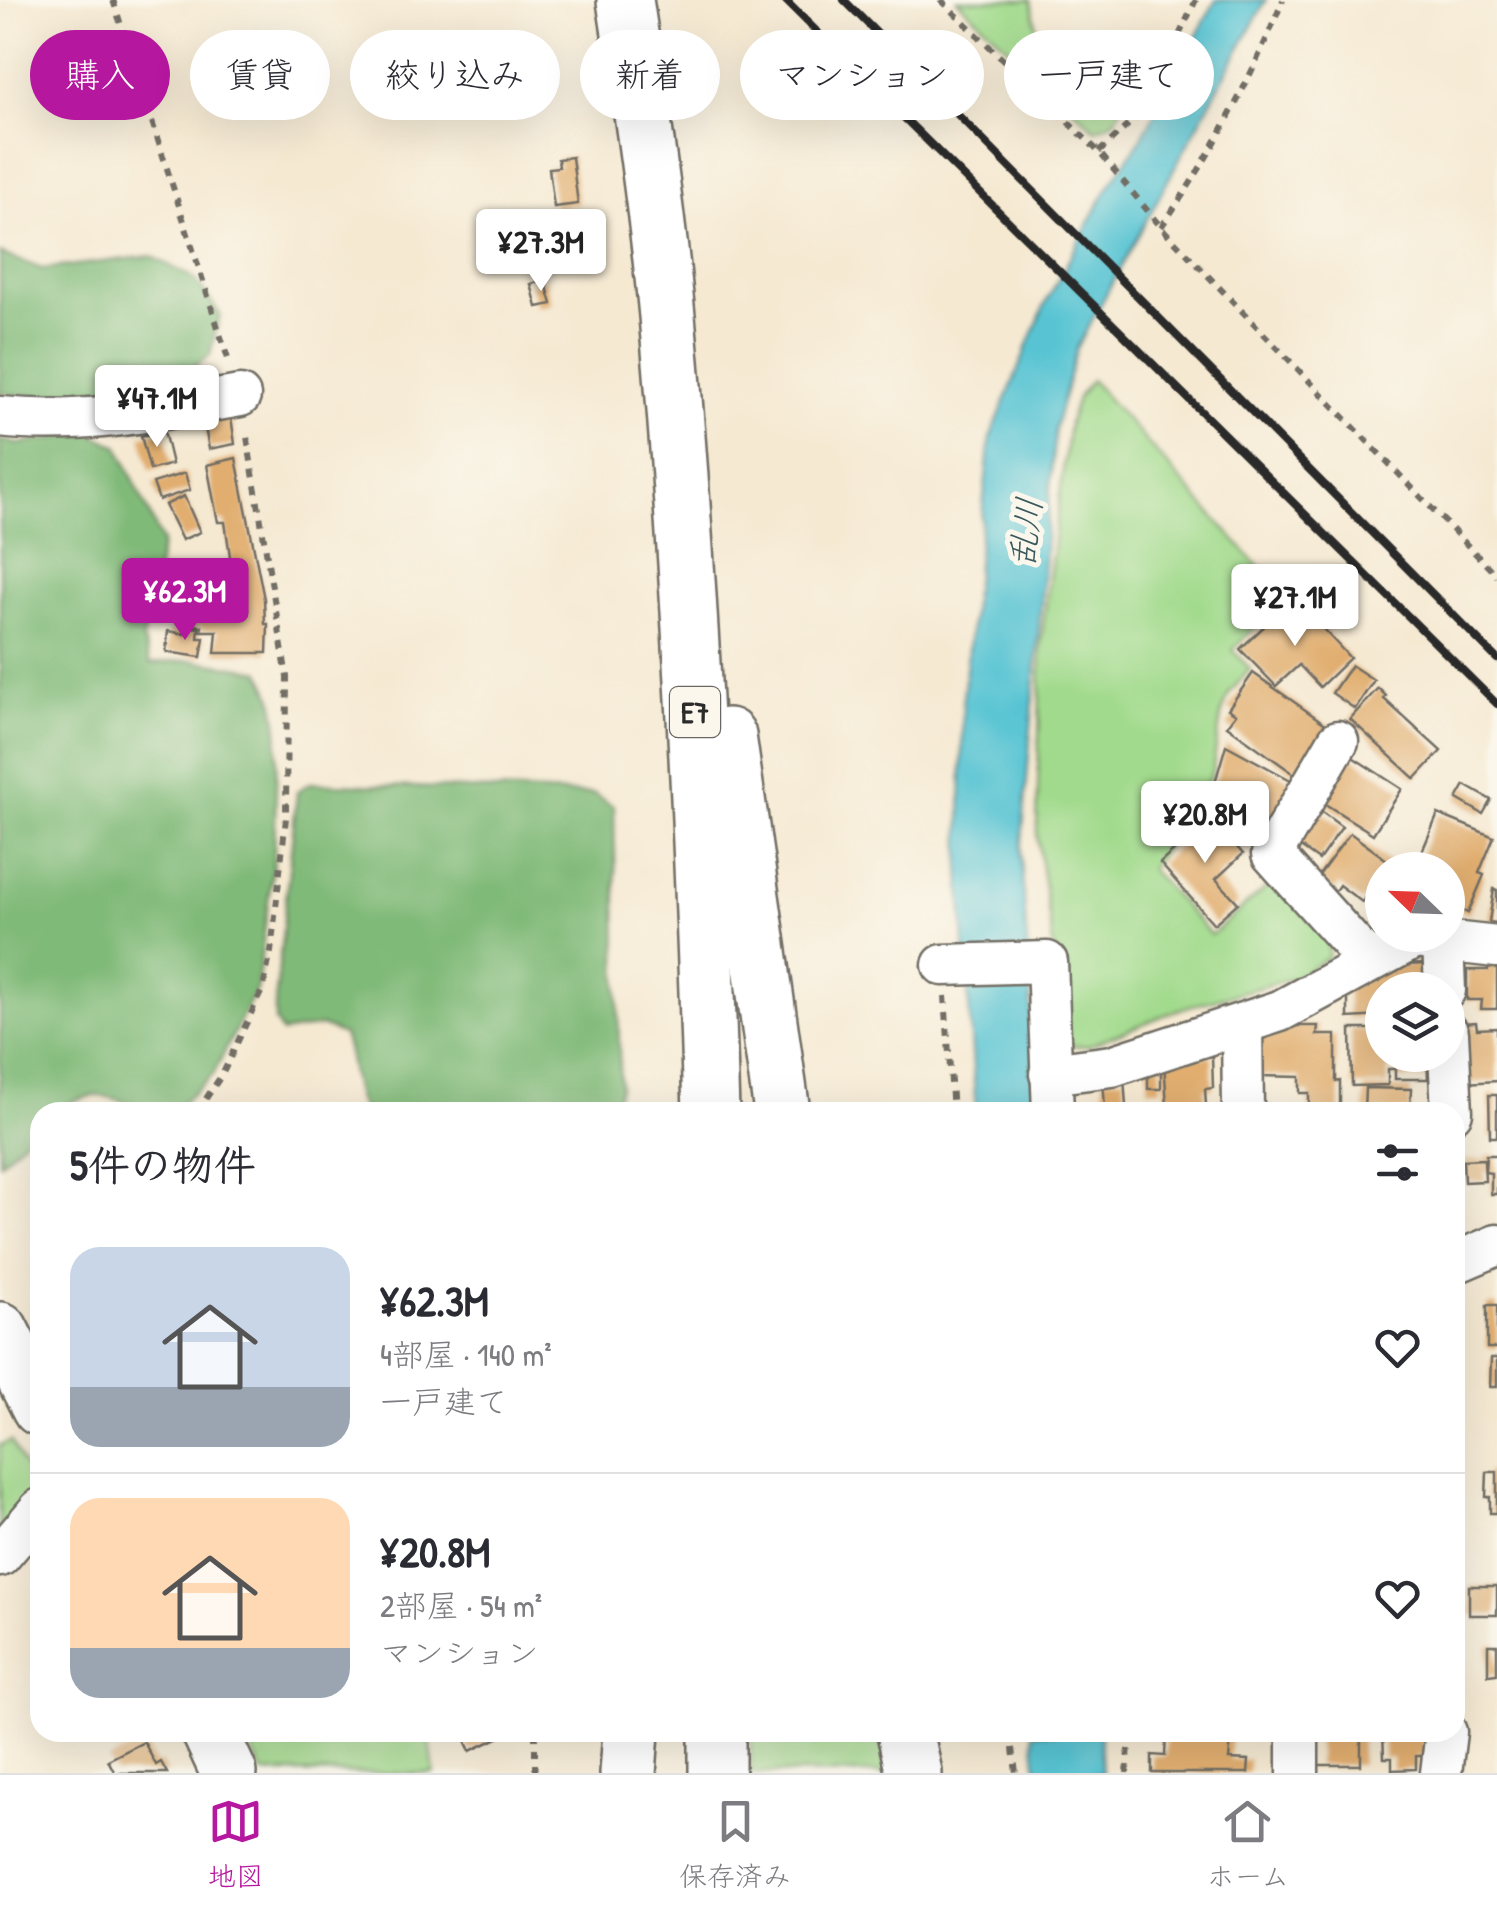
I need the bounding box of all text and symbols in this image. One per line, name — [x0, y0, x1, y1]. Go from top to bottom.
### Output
chip: 購入 — [30, 30, 170, 120]
chip: 賃貸 — [190, 30, 330, 120]
chip: 絞り込み — [350, 30, 560, 120]
chip: 新着 — [580, 30, 720, 120]
chip: マンション — [740, 30, 984, 120]
chip: 一戸建て — [1004, 30, 1214, 120]
pin: ¥27.3M — [460, 209, 622, 294]
text: ¥27.3M — [498, 220, 584, 263]
pin: ¥47.1M — [76, 365, 238, 450]
text: ¥47.1M — [117, 376, 197, 419]
water label: 乱川 — [997, 494, 1053, 570]
pin: ¥62.3M — [104, 558, 266, 643]
pin: ¥27.1M — [1214, 564, 1376, 649]
text: ¥62.3M — [144, 569, 226, 612]
text: ¥27.1M — [1253, 575, 1337, 618]
road number: E7 — [670, 687, 720, 737]
pin: ¥20.8M — [1124, 781, 1286, 866]
text: ¥20.8M — [1163, 792, 1247, 835]
north arrow — [1365, 852, 1465, 952]
map controls — [1365, 852, 1465, 1072]
button: layers — [1365, 972, 1465, 1072]
icon: filters — [1370, 1135, 1425, 1190]
text: 5件の物件 — [70, 1136, 256, 1193]
text: ¥62.3M — [380, 1272, 489, 1329]
icon: home — [150, 1287, 270, 1407]
icon: heart — [1370, 1320, 1425, 1375]
text: 4部屋 · 140 m² — [380, 1333, 552, 1376]
text: 一戸建て — [380, 1380, 508, 1423]
text: ¥20.8M — [380, 1523, 490, 1580]
icon: home — [150, 1538, 270, 1658]
icon: heart — [1370, 1571, 1425, 1626]
text: 2部屋 · 54 m² — [380, 1584, 542, 1627]
text: マンション — [380, 1631, 539, 1674]
tab: 地図 — [208, 1794, 264, 1895]
tab: 保存済み — [679, 1794, 791, 1895]
tab: ホーム — [1206, 1794, 1289, 1895]

